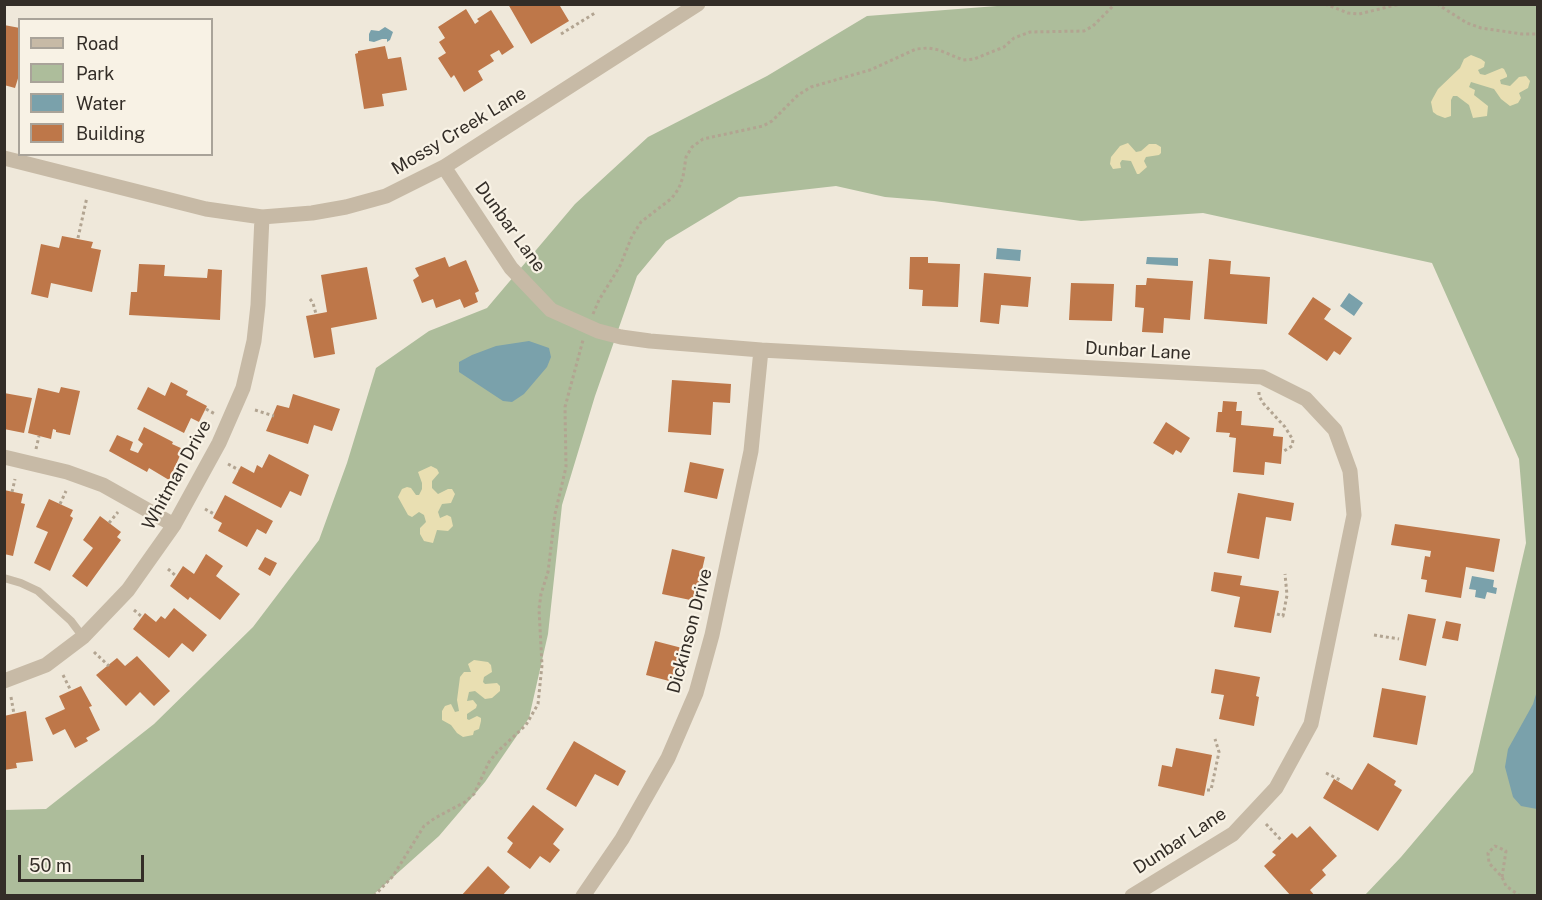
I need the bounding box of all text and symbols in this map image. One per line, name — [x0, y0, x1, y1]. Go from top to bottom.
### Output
legend — [18, 18, 213, 156]
text: Road — [76, 33, 119, 54]
text: Park — [76, 63, 114, 84]
street label: Mossy Creek Lane — [388, 82, 530, 180]
text: Water — [76, 93, 126, 114]
text: Building — [76, 123, 145, 144]
street label: Dunbar Lane — [470, 178, 550, 276]
street label: Dunbar Lane — [1084, 337, 1192, 365]
street label: Whitman Drive — [138, 416, 216, 534]
street label: Dickinson Drive — [663, 566, 717, 696]
street label: Dunbar Lane — [1130, 803, 1230, 879]
scale bar — [21, 843, 147, 881]
text: 50 m — [29, 855, 72, 876]

